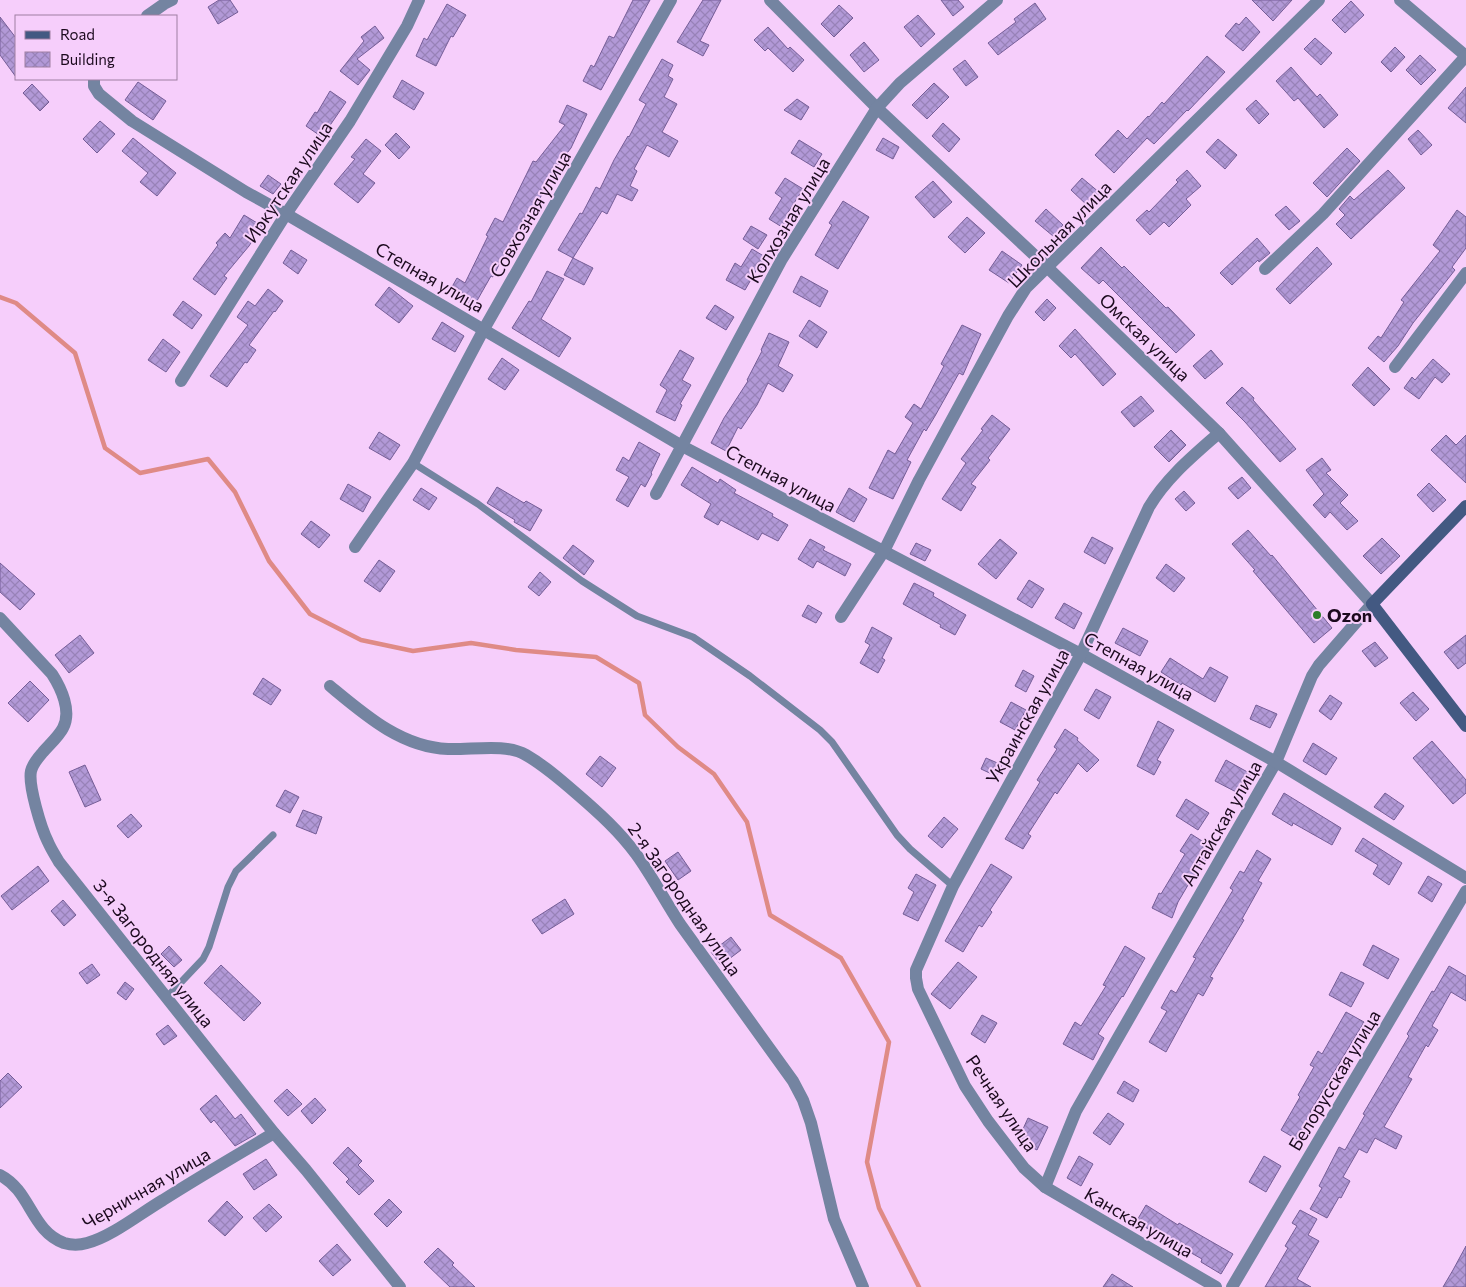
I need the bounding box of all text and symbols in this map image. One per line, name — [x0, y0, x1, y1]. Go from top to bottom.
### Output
legend — [15, 15, 178, 80]
text: Road — [60, 25, 95, 43]
text: Building — [60, 50, 115, 68]
street label: Иркутская улица — [239, 117, 337, 247]
street label: Совхозная улица — [485, 147, 575, 281]
street label: Колхозная улица — [742, 153, 834, 287]
street label: Школьная улица — [1002, 176, 1116, 292]
street label: Степная улица — [372, 237, 488, 317]
street label: Омская улица — [1095, 288, 1195, 386]
street label: Степная улица — [722, 440, 840, 516]
place label: Ozon — [1327, 604, 1372, 626]
marker: Ozon — [1311, 609, 1323, 621]
street label: Степная улица — [1080, 627, 1198, 705]
street label: Украинская улица — [981, 645, 1073, 787]
street label: Алтайская улица — [1176, 756, 1266, 890]
street label: 2-я Загородная улица — [624, 818, 746, 980]
street label: 3-я Загородняя улица — [89, 874, 219, 1032]
street label: Белорусская улица — [1283, 1006, 1385, 1154]
street label: Речная улица — [962, 1051, 1042, 1155]
street label: Черничная улица — [78, 1142, 214, 1234]
street label: Канская улица — [1081, 1182, 1197, 1262]

